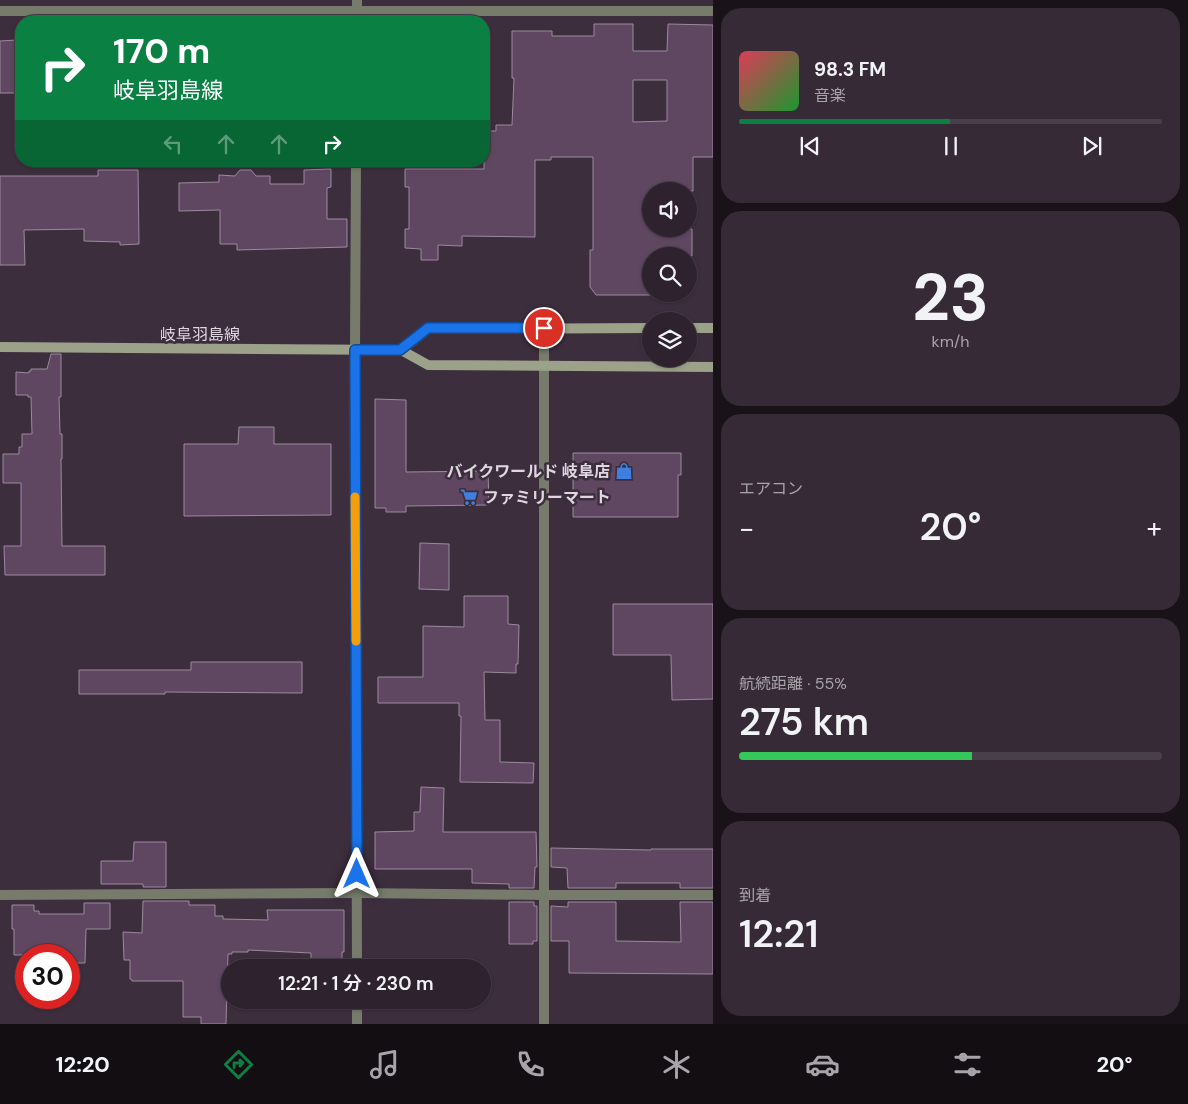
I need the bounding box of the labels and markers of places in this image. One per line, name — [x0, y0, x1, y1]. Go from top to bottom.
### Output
pin — [523, 307, 565, 349]
place label: バイクワールド 岐阜店 — [447, 461, 610, 482]
shop icon: バイクワールド 岐阜店 — [614, 461, 634, 481]
supermarket icon: ファミリーマート — [459, 487, 479, 507]
place label: ファミリーマート — [483, 487, 611, 508]

